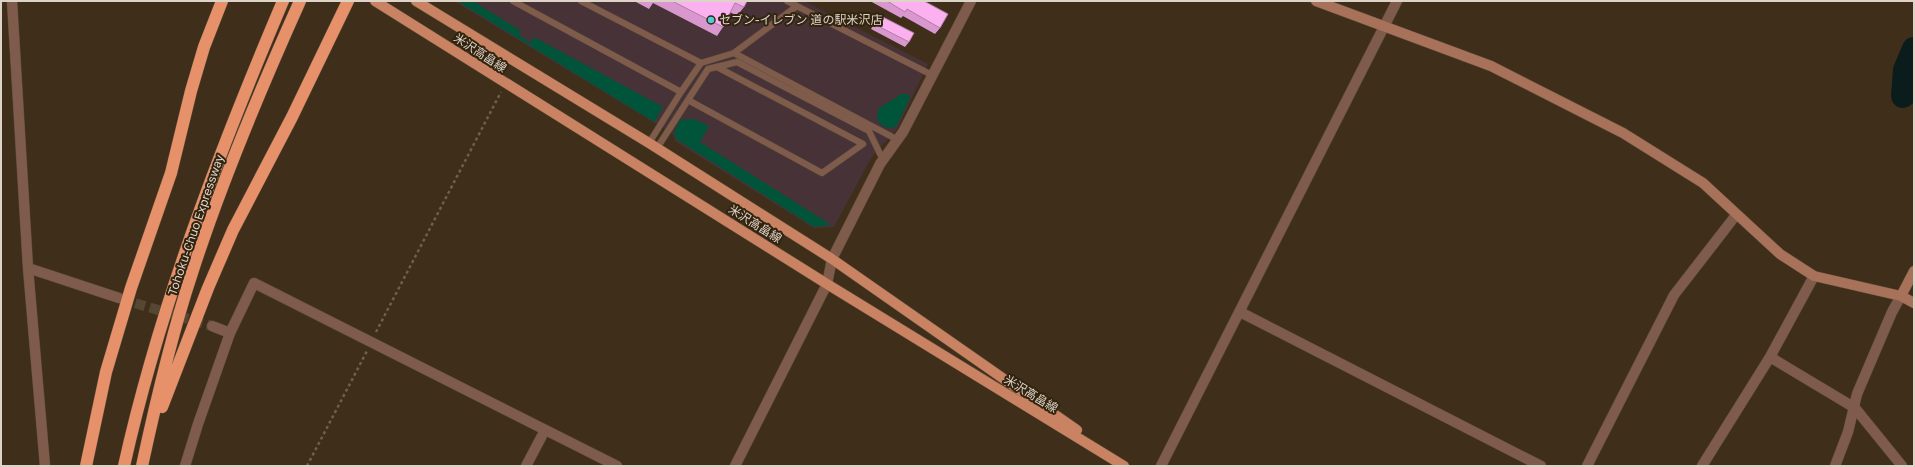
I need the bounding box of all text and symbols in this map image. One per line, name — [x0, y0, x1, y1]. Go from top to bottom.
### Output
place label: セブン-イレブン 道の駅米沢店 — [719, 12, 883, 27]
marker: セブン-イレブン 道の駅米沢店 — [706, 15, 716, 25]
street label: 米沢高畠線 — [451, 30, 510, 75]
street label: Tohoku-Chuo Expressway — [164, 152, 227, 297]
street label: 米沢高畠線 — [726, 201, 785, 246]
street label: 米沢高畠線 — [1002, 372, 1061, 415]

